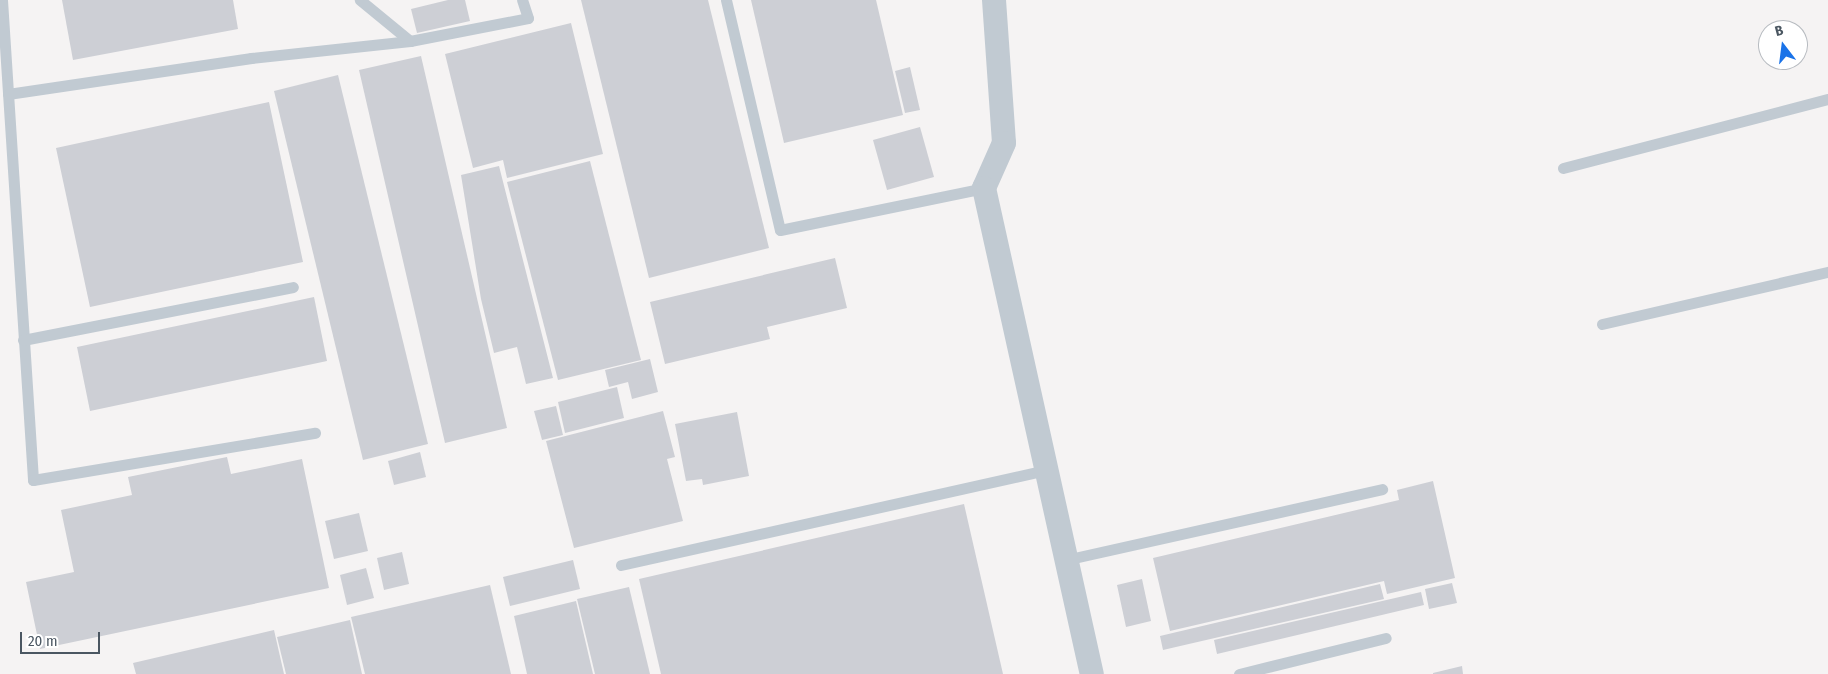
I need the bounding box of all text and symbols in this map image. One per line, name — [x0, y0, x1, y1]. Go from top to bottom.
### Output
north arrow — [1758, 20, 1808, 70]
text: B — [1773, 22, 1785, 40]
scale bar — [22, 622, 102, 654]
text: 20 m — [28, 632, 58, 650]

